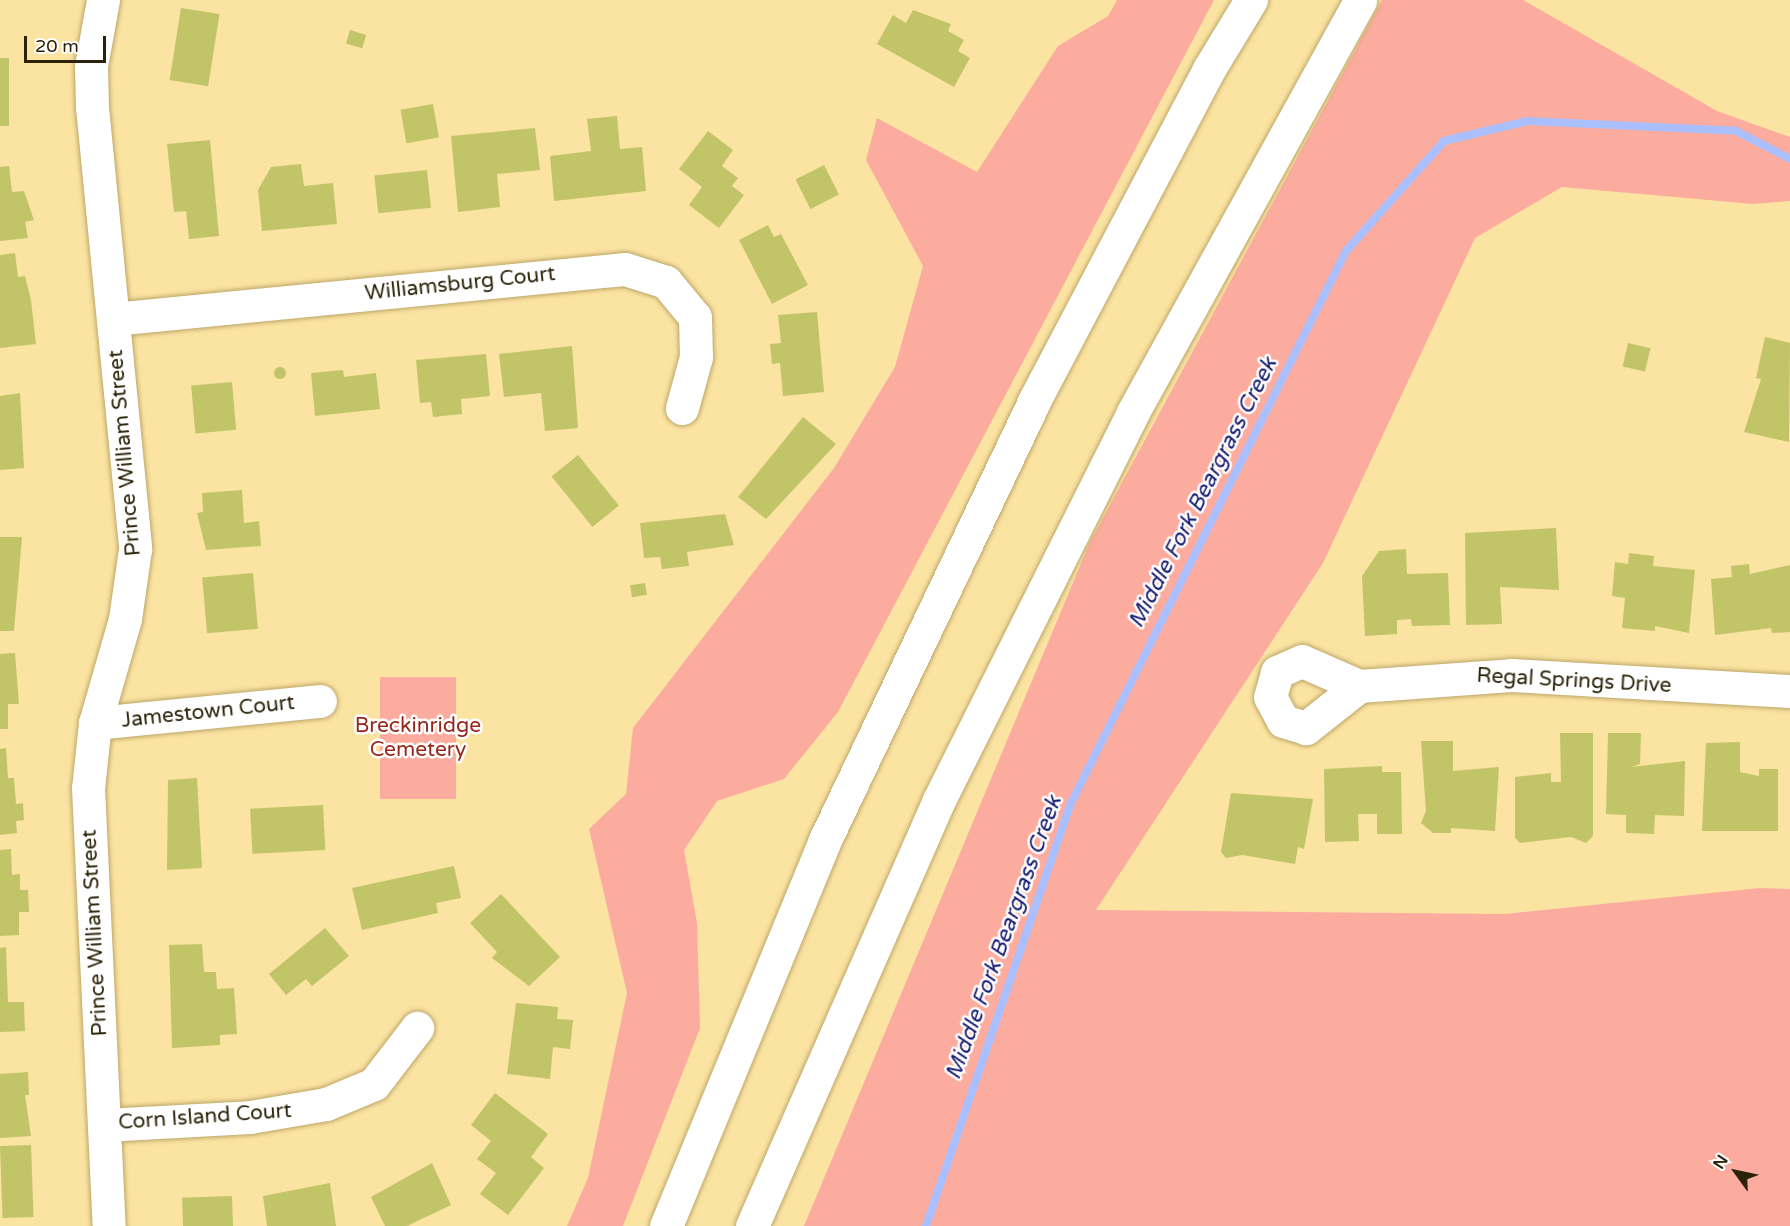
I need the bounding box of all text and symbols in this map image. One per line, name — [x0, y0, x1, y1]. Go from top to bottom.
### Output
scale bar — [27, 24, 110, 62]
text: 20 m — [35, 35, 79, 57]
street label: Williamsburg Court — [363, 261, 557, 307]
street label: Prince William Street — [103, 349, 147, 557]
water label: Middle Fork Beargrass Creek — [1123, 354, 1283, 632]
street label: Regal Springs Drive — [1476, 663, 1672, 699]
street label: Jamestown Court — [120, 690, 296, 734]
park label: Breckinridge Cemetery — [355, 713, 481, 763]
water label: Middle Fork Beargrass Creek — [940, 793, 1068, 1083]
street label: Prince William Street — [77, 829, 113, 1037]
street label: Corn Island Court — [118, 1098, 292, 1136]
north arrow — [1706, 1142, 1766, 1202]
text: N — [1709, 1151, 1733, 1173]

